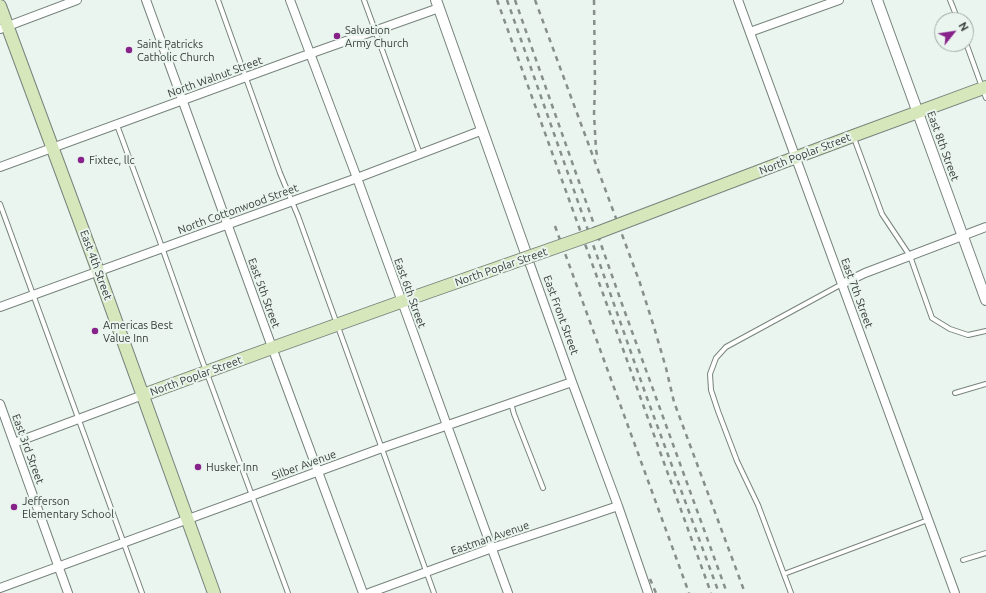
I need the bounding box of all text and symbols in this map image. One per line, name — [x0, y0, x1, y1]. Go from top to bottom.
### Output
north arrow — [934, 12, 974, 52]
text: N — [956, 20, 971, 33]
place label: Salvation Army Church — [345, 23, 408, 49]
marker: Salvation Army Church — [332, 31, 342, 41]
place label: Saint Patricks Catholic Church — [137, 37, 214, 63]
marker: Saint Patricks Catholic Church — [124, 45, 134, 55]
street label: North Walnut Street — [166, 54, 264, 100]
street label: East 8th Street — [924, 109, 962, 183]
street label: North Poplar Street — [757, 130, 853, 178]
place label: Fixtec, llc — [89, 153, 135, 167]
marker: Fixtec, llc — [76, 155, 86, 165]
street label: North Cottonwood Street — [176, 181, 300, 237]
street label: East 4th Street — [77, 228, 115, 302]
street label: North Poplar Street — [453, 245, 549, 289]
street label: East 5th Street — [245, 256, 283, 330]
street label: East 6th Street — [391, 256, 429, 330]
street label: East 7th Street — [838, 256, 876, 330]
street label: East Front Street — [541, 274, 581, 356]
place label: Americas Best Value Inn — [103, 318, 173, 344]
marker: Americas Best Value Inn — [90, 326, 100, 336]
street label: North Poplar Street — [148, 353, 244, 399]
street label: East 3rd Street — [9, 412, 47, 486]
street label: Silber Avenue — [270, 447, 338, 483]
place label: Husker Inn — [206, 460, 258, 474]
marker: Husker Inn — [193, 462, 203, 472]
place label: Jefferson Elementary School — [22, 494, 114, 520]
marker: Jefferson Elementary School — [9, 502, 19, 512]
street label: Eastman Avenue — [449, 518, 531, 558]

